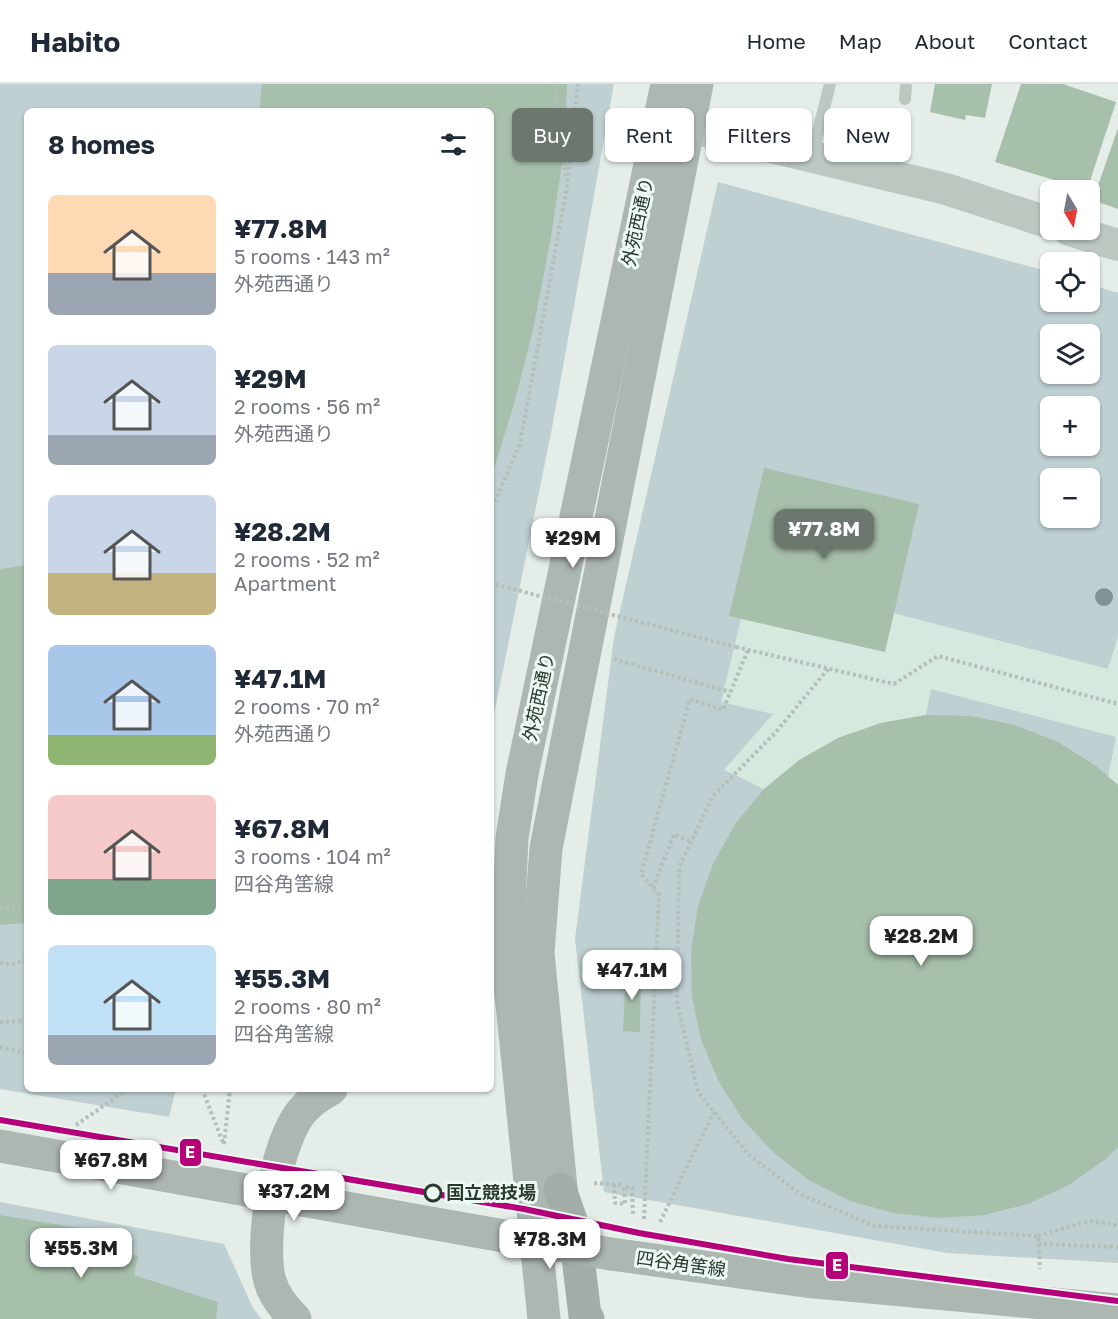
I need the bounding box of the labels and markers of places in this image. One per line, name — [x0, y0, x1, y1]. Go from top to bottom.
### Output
pin: ¥77.8M — [775, 509, 873, 560]
pin: ¥29M — [537, 518, 609, 569]
pin: ¥28.2M — [872, 916, 970, 967]
pin: ¥47.1M — [583, 950, 681, 1001]
pin: ¥67.8M — [62, 1140, 160, 1191]
pin: ¥37.2M — [245, 1171, 343, 1222]
place label: 国立競技場 — [446, 1181, 536, 1203]
marker: 国立競技場 — [424, 1184, 442, 1202]
pin: ¥78.3M — [501, 1219, 599, 1270]
pin: ¥55.3M — [32, 1228, 130, 1279]

